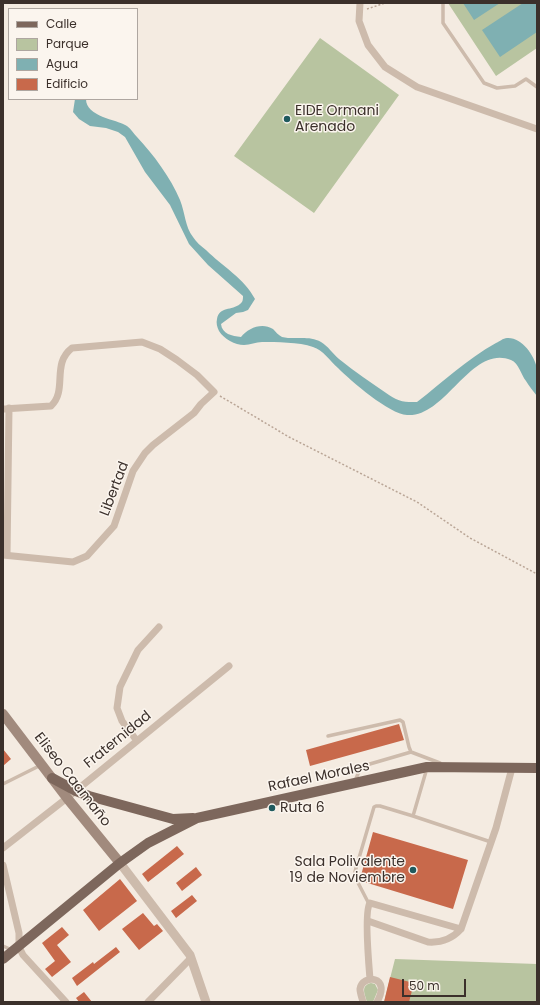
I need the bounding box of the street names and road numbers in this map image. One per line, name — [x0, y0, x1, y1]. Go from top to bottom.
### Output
street label: Libertad — [97, 459, 133, 519]
street label: Fraternidad — [81, 708, 155, 772]
street label: Eliseo Caamaño — [30, 730, 114, 830]
street label: Rafael Morales — [267, 758, 371, 796]

